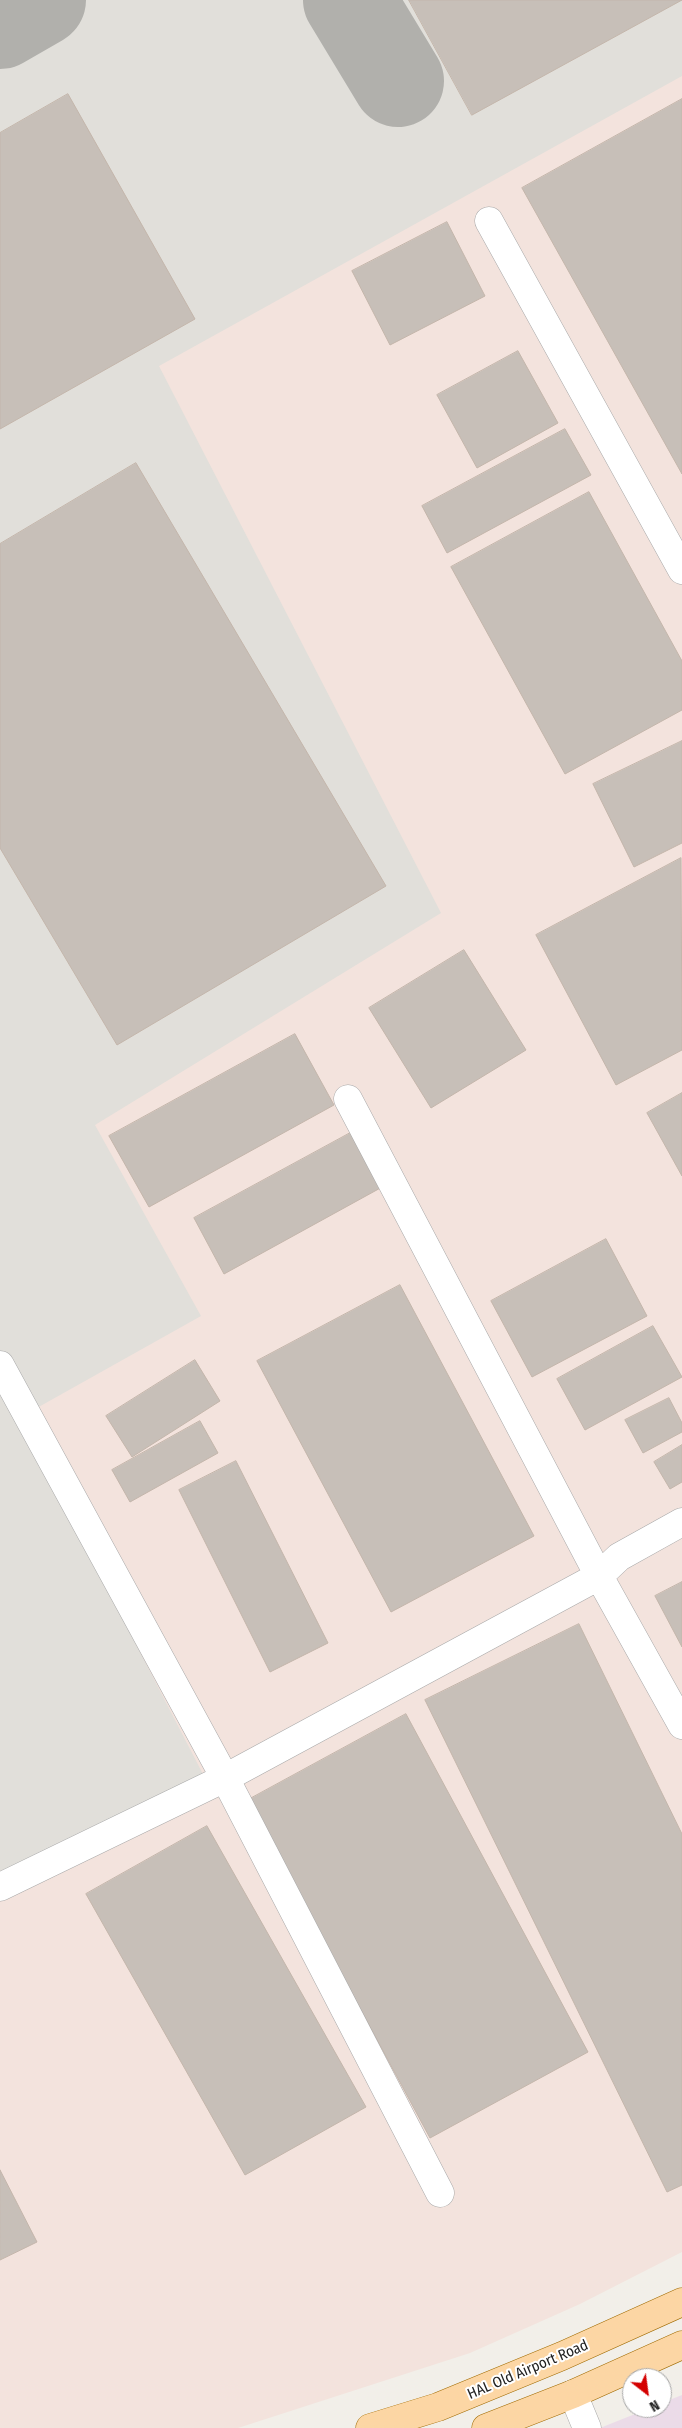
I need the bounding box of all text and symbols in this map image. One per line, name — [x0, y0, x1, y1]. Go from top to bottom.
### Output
street label: HAL Old Airport Road — [465, 2336, 591, 2404]
north arrow — [622, 2368, 672, 2418]
text: N — [646, 2396, 662, 2415]

